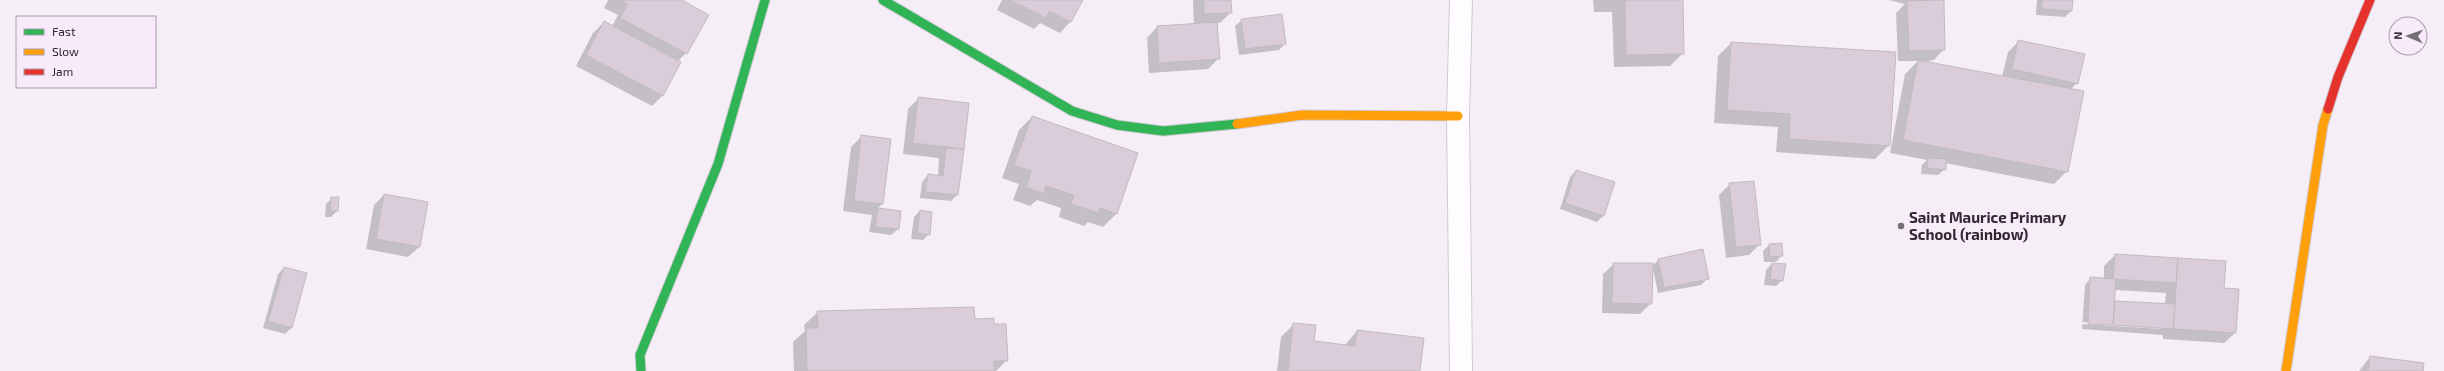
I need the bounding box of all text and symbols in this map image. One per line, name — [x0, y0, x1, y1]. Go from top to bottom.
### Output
legend — [16, 16, 156, 88]
north arrow — [2388, 16, 2428, 56]
text: Fast — [52, 24, 76, 38]
text: N — [2391, 31, 2404, 40]
text: Slow — [52, 44, 79, 58]
text: Jam — [52, 64, 73, 78]
place label: Saint Maurice Primary School (rainbow) — [1909, 208, 2067, 243]
marker: Saint Maurice Primary School (rainbow) — [1896, 221, 1906, 231]

